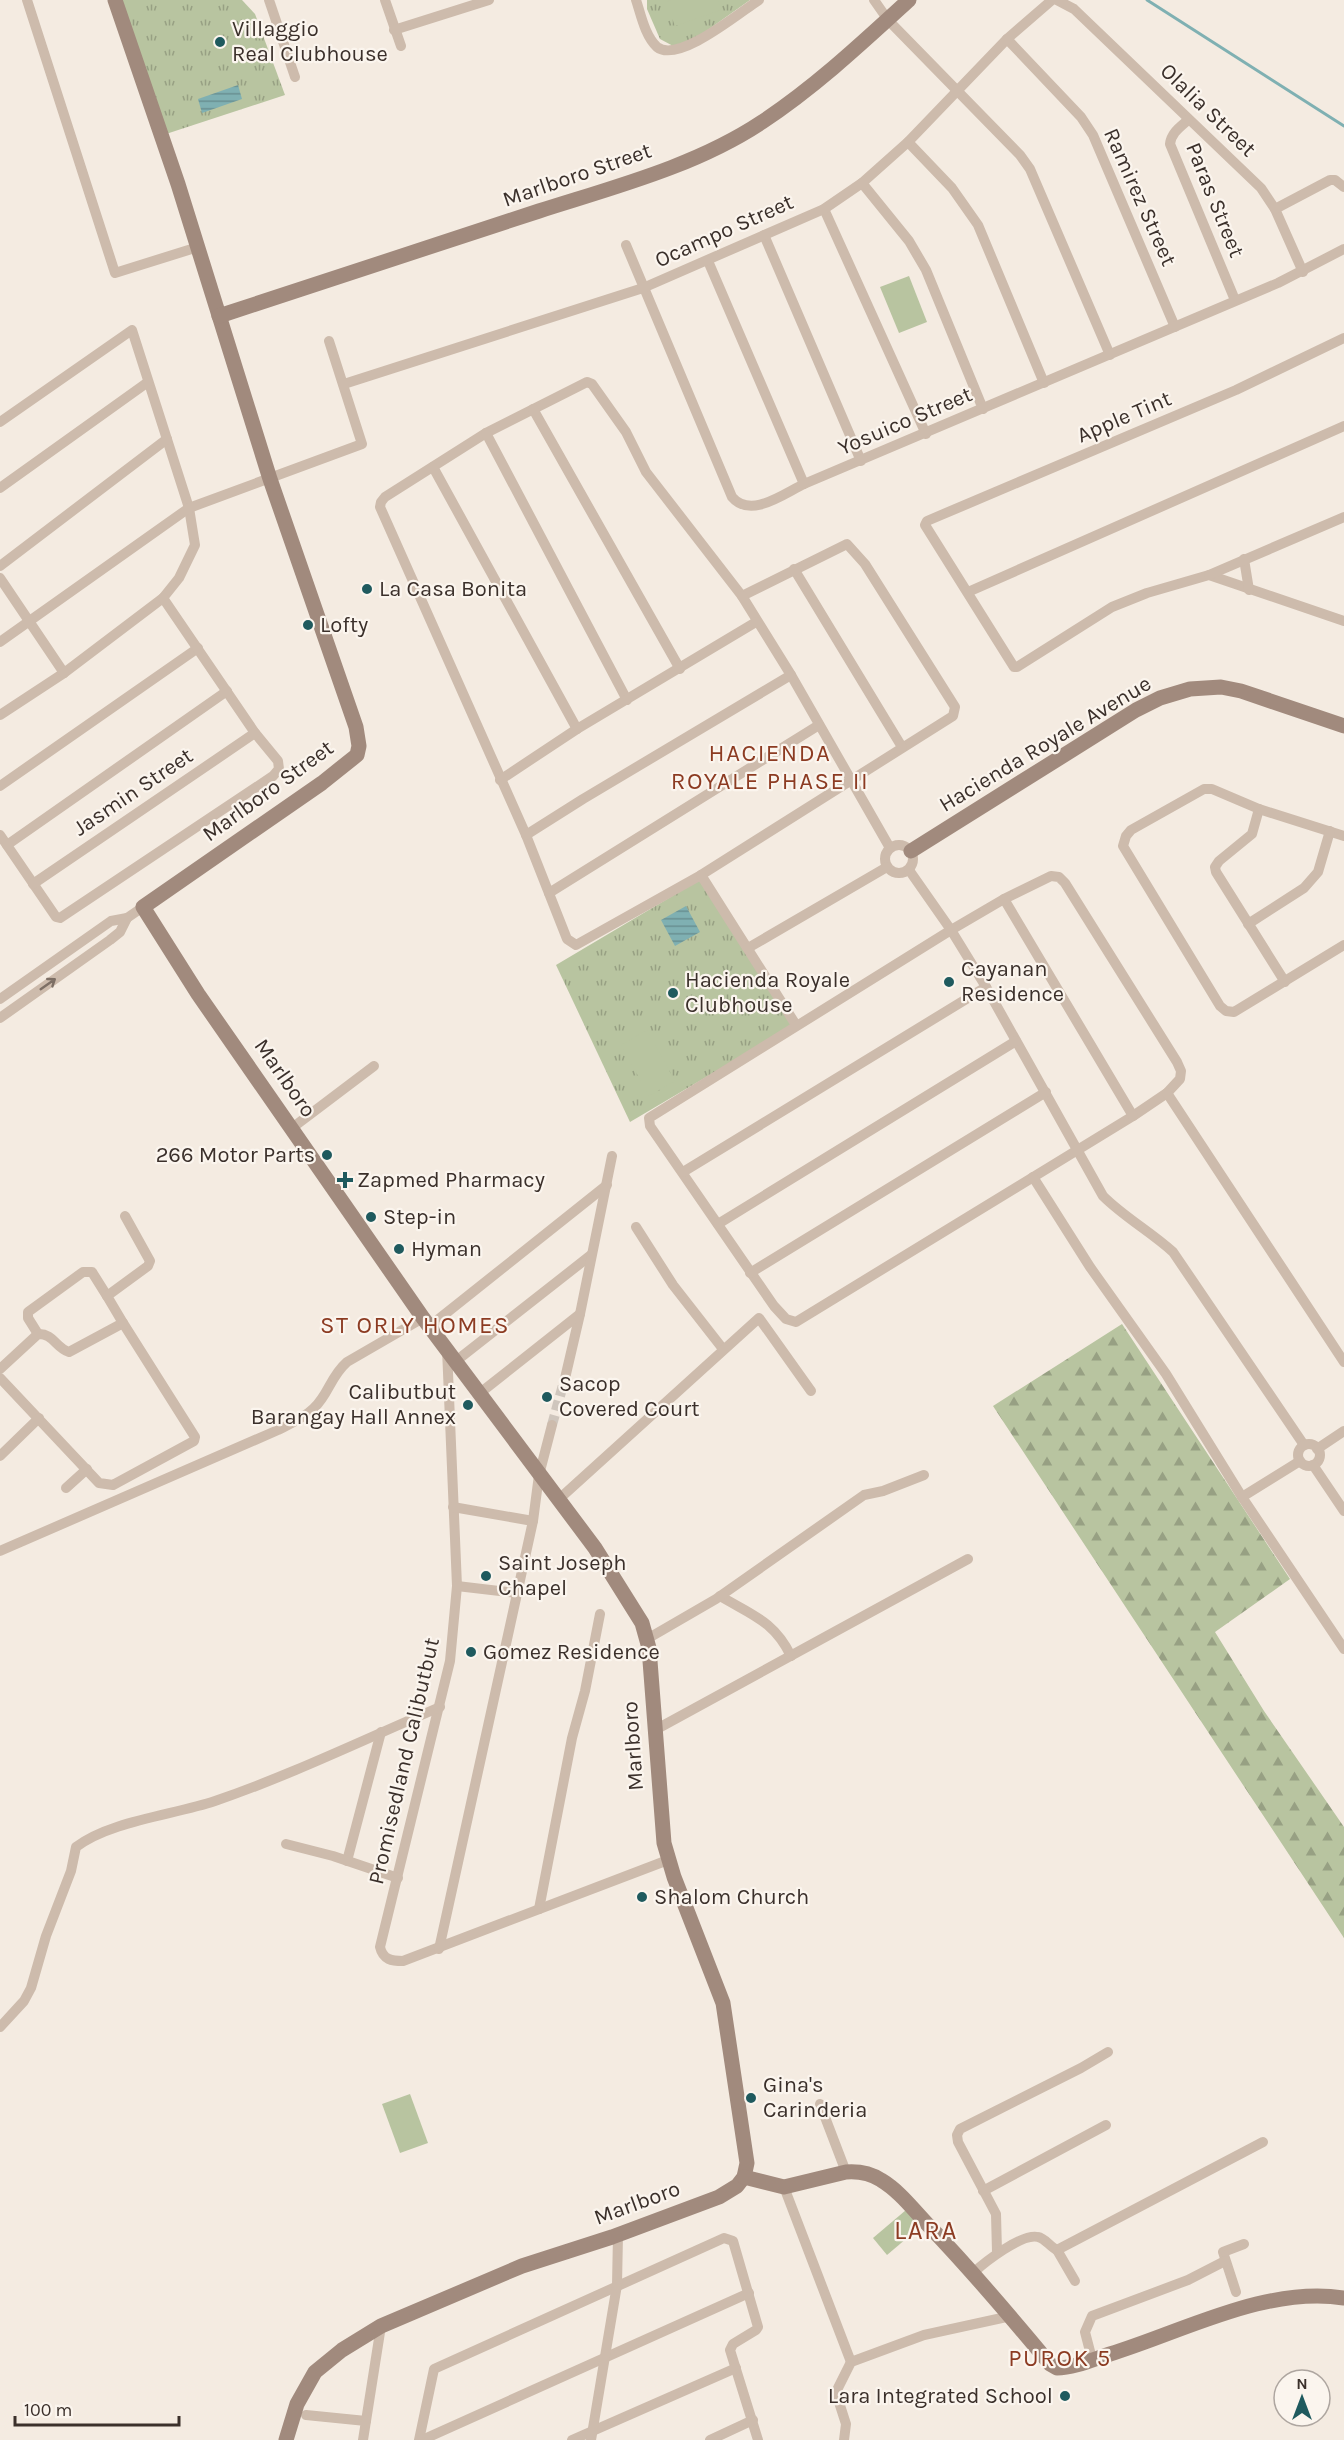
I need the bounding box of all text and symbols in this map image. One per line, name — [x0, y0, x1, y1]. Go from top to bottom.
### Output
place label: Villaggio Real Clubhouse — [232, 16, 388, 67]
marker: Villaggio Real Clubhouse — [213, 35, 227, 49]
street label: Olalia Street — [1155, 58, 1261, 162]
street label: Ramirez Street — [1098, 124, 1182, 270]
street label: Marlboro Street — [499, 137, 655, 213]
street label: Paras Street — [1180, 139, 1250, 261]
street label: Ocampo Street — [651, 189, 797, 273]
street label: Yosuico Street — [834, 381, 976, 461]
street label: Apple Tint — [1073, 385, 1175, 449]
place label: La Casa Bonita — [379, 576, 527, 602]
marker: La Casa Bonita — [360, 582, 374, 596]
place label: Lofty — [320, 612, 368, 638]
marker: Lofty — [301, 618, 315, 632]
street label: Hacienda Royale Avenue — [934, 670, 1156, 818]
street label: Marlboro Street — [197, 735, 339, 847]
district label: HACIENDA ROYALE PHASE II — [671, 739, 869, 795]
street label: Jasmin Street — [68, 742, 198, 842]
place label: Cayanan Residence — [961, 956, 1064, 1007]
place label: Hacienda Royale Clubhouse — [685, 967, 850, 1018]
marker: Cayanan Residence — [942, 975, 956, 989]
one-way arrow — [39, 978, 55, 990]
marker: Hacienda Royale Clubhouse — [666, 986, 680, 1000]
street label: Marlboro — [249, 1034, 321, 1122]
place label: 266 Motor Parts — [156, 1142, 315, 1168]
marker: 266 Motor Parts — [320, 1148, 334, 1162]
place label: Zapmed Pharmacy — [357, 1167, 545, 1193]
marker: Zapmed Pharmacy — [338, 1173, 352, 1187]
place label: Step-in — [383, 1204, 456, 1230]
marker: Step-in — [364, 1210, 378, 1224]
place label: Hyman — [411, 1236, 482, 1262]
marker: Hyman — [392, 1242, 406, 1256]
district label: ST ORLY HOMES — [320, 1311, 510, 1339]
place label: Sacop Covered Court — [559, 1371, 699, 1422]
place label: Calibutbut Barangay Hall Annex — [251, 1379, 456, 1430]
marker: Sacop Covered Court — [540, 1390, 554, 1404]
marker: Calibutbut Barangay Hall Annex — [461, 1398, 475, 1412]
place label: Saint Joseph Chapel — [498, 1550, 627, 1601]
marker: Saint Joseph Chapel — [479, 1569, 493, 1583]
street label: Promisedland Calibutbut — [363, 1635, 445, 1887]
place label: Gomez Residence — [483, 1639, 660, 1665]
marker: Gomez Residence — [464, 1645, 478, 1659]
street label: Marlboro — [617, 1700, 649, 1792]
place label: Shalom Church — [654, 1884, 809, 1910]
marker: Shalom Church — [635, 1890, 649, 1904]
place label: Gina's Carinderia — [763, 2072, 867, 2123]
marker: Gina's Carinderia — [744, 2091, 758, 2105]
street label: Marlboro — [590, 2175, 684, 2231]
district label: LARA — [894, 2215, 958, 2246]
district label: PUROK 5 — [1008, 2344, 1112, 2372]
north arrow — [1272, 2368, 1332, 2428]
text: N — [1296, 2374, 1308, 2393]
place label: Lara Integrated School — [828, 2383, 1053, 2409]
scale bar — [15, 2389, 178, 2427]
marker: Lara Integrated School — [1058, 2389, 1072, 2403]
text: 100 m — [24, 2399, 72, 2421]

